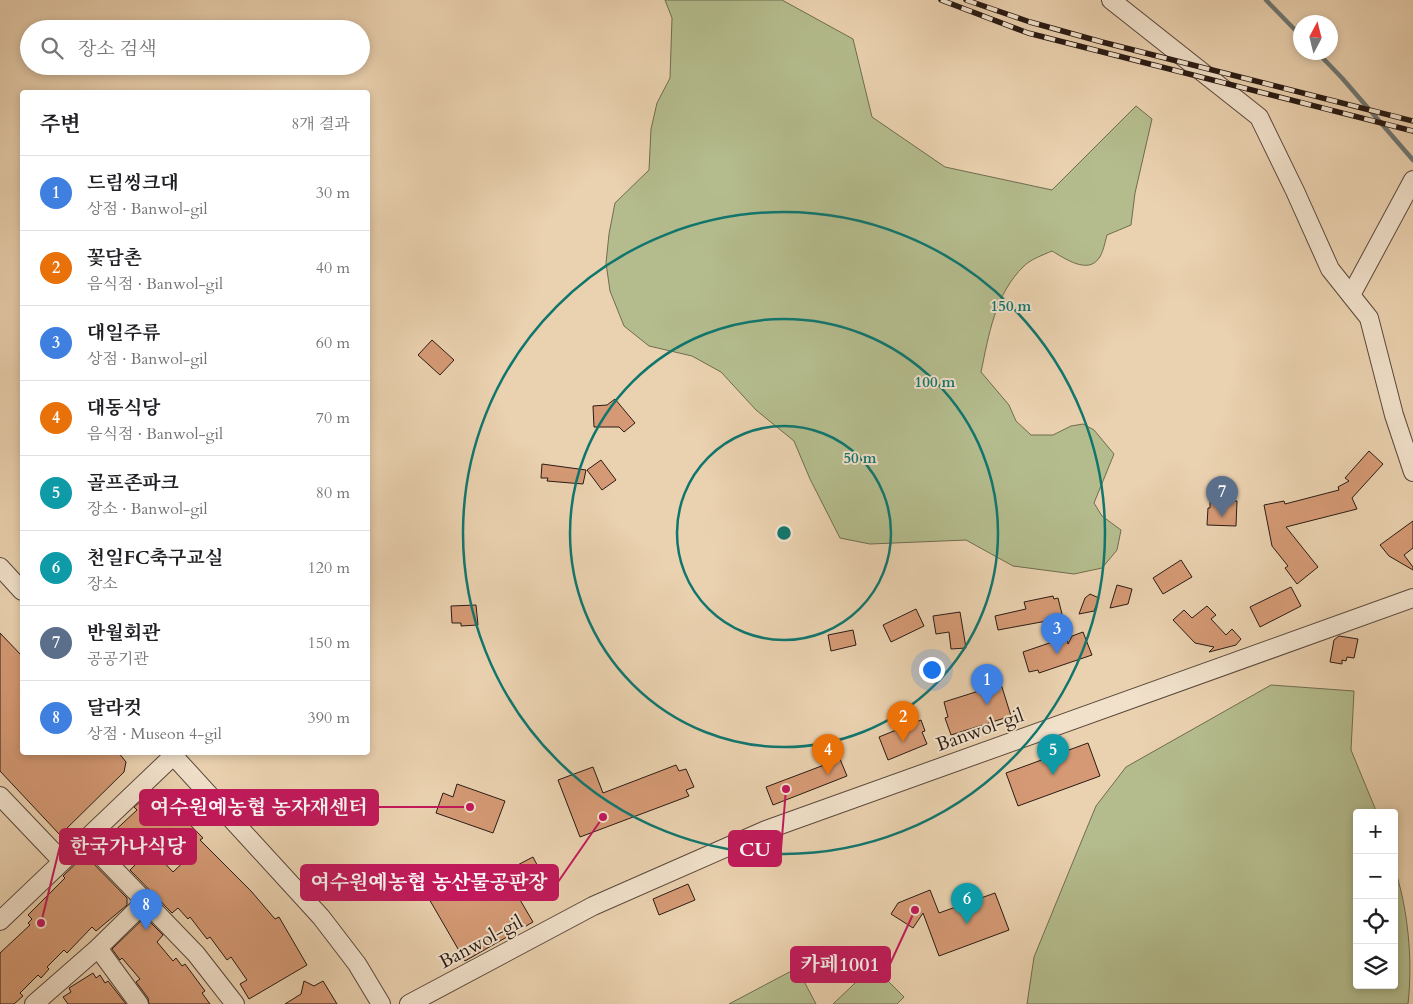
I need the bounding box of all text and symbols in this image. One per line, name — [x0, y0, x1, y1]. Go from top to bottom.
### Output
north arrow — [1293, 15, 1338, 60]
search box — [20, 20, 370, 75]
icon: search — [38, 34, 66, 62]
text: 장소 검색 — [78, 36, 157, 62]
text: 주변 — [40, 110, 81, 139]
text: 8개 결과 — [291, 113, 350, 135]
text: 드림씽크대 — [87, 170, 179, 196]
text: 1 — [52, 182, 60, 204]
text: 30 m — [316, 182, 350, 204]
text: 상점 · Banwol-gil — [87, 198, 208, 220]
text: 꽃담촌 — [87, 245, 142, 271]
text: 2 — [52, 257, 60, 279]
text: 40 m — [316, 257, 350, 279]
text: 음식점 · Banwol-gil — [87, 273, 223, 295]
text: 150 m — [991, 296, 1032, 316]
text: 대일주류 — [87, 320, 160, 346]
text: 3 — [52, 332, 60, 354]
text: 60 m — [316, 332, 350, 354]
text: 상점 · Banwol-gil — [87, 348, 208, 370]
text: 100 m — [915, 372, 956, 392]
text: 대동식당 — [87, 395, 160, 421]
text: 4 — [52, 407, 60, 429]
text: 70 m — [316, 407, 350, 429]
text: 음식점 · Banwol-gil — [87, 423, 223, 445]
text: 50 m — [843, 448, 877, 468]
text: 골프존파크 — [87, 470, 179, 496]
pin: 7 — [1206, 476, 1238, 517]
text: 5 — [52, 482, 60, 504]
text: 80 m — [316, 482, 350, 504]
text: 장소 · Banwol-gil — [87, 498, 208, 520]
centre of rings — [775, 524, 793, 542]
text: 천일FC축구교실 — [87, 545, 223, 571]
text: 6 — [52, 557, 60, 579]
text: 120 m — [308, 557, 350, 579]
text: 장소 — [87, 573, 118, 595]
pin: 3 — [1041, 613, 1073, 654]
text: 반월회관 — [87, 620, 160, 646]
text: 7 — [52, 632, 60, 654]
text: 150 m — [308, 632, 350, 654]
text: 공공기관 — [87, 648, 149, 670]
your location — [919, 657, 945, 683]
pin: 1 — [971, 664, 1003, 705]
text: 달라컷 — [87, 695, 142, 721]
pin: 2 — [887, 701, 919, 742]
street label: Banwol-gil — [933, 702, 1028, 758]
text: 8 — [52, 707, 60, 729]
text: 390 m — [308, 707, 350, 729]
text: 상점 · Museon 4-gil — [87, 723, 222, 745]
pin: 4 — [812, 734, 844, 775]
pin: 5 — [1037, 734, 1069, 775]
callout: 여수원예농협 농자재센터 — [140, 790, 378, 825]
text: 여수원예농협 농자재센터 — [150, 794, 368, 821]
map controls — [1353, 809, 1398, 989]
button: + — [1353, 809, 1398, 854]
callout: 한국가나식당 — [60, 829, 196, 864]
callout: CU — [729, 831, 781, 866]
text: 한국가나식당 — [70, 833, 187, 860]
text: CU — [739, 836, 772, 863]
button: − — [1353, 854, 1398, 899]
callout: 여수원예농협 농산물공판장 — [301, 865, 558, 900]
text: 여수원예농협 농산물공판장 — [310, 869, 548, 896]
pin: 6 — [951, 883, 983, 924]
pin: 8 — [130, 889, 162, 930]
button: locate — [1353, 899, 1398, 944]
street label: Banwol-gil — [434, 909, 528, 975]
button: layers — [1353, 944, 1398, 989]
callout: 카페1001 — [791, 947, 890, 982]
text: 카페1001 — [800, 951, 880, 978]

